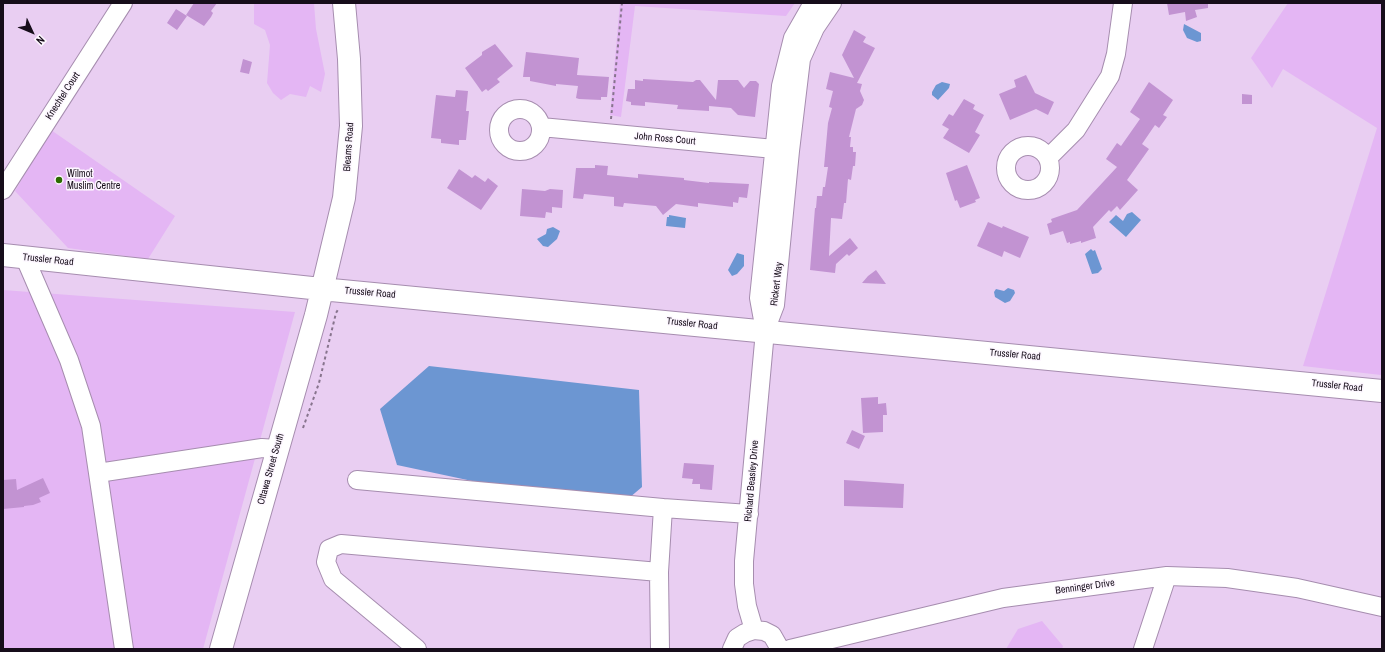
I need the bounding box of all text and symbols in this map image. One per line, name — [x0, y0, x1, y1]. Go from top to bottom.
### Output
north arrow — [12, 12, 52, 52]
text: N — [33, 33, 48, 48]
street label: Knechtel Court — [43, 70, 83, 122]
street label: Bleams Road — [341, 122, 357, 172]
street label: John Ross Court — [634, 130, 696, 148]
place label: Wilmot Muslim Centre — [67, 168, 120, 192]
marker: Wilmot Muslim Centre — [54, 175, 64, 185]
street label: Trussler Road — [22, 251, 74, 269]
street label: Rickert Way — [768, 261, 786, 307]
street label: Trussler Road — [344, 285, 396, 301]
street label: Trussler Road — [666, 315, 718, 333]
street label: Trussler Road — [989, 347, 1041, 363]
street label: Trussler Road — [1311, 377, 1363, 395]
street label: Ottawa Street South — [255, 432, 287, 506]
street label: Richard Beasley Drive — [742, 440, 762, 522]
street label: Benninger Drive — [1055, 577, 1115, 597]

